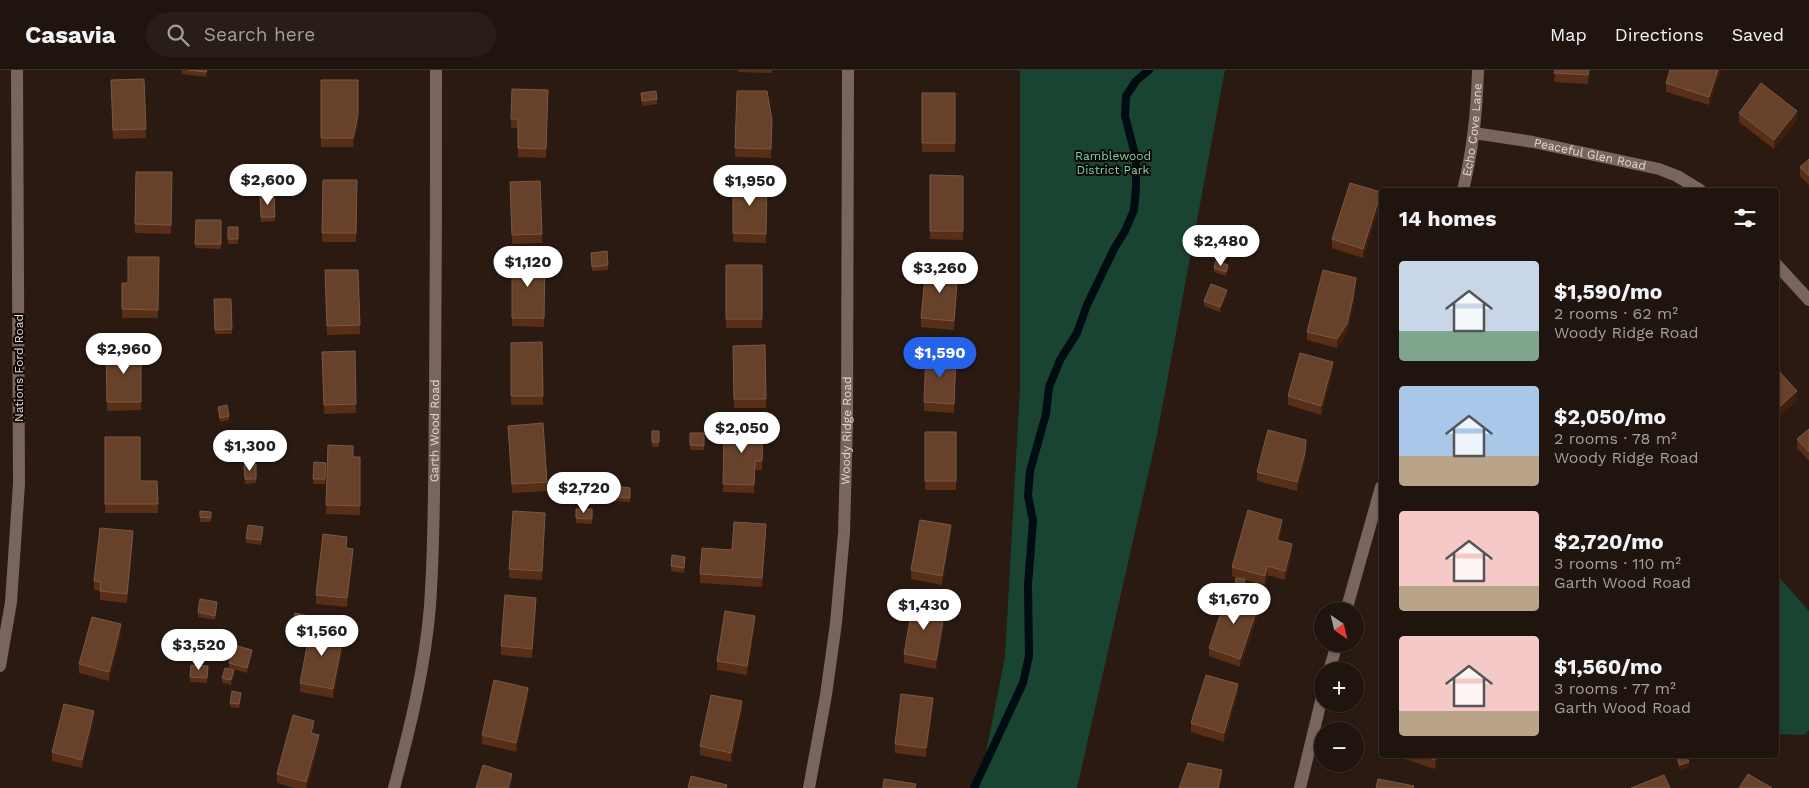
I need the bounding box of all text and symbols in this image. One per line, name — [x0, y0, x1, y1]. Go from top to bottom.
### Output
search box — [146, 12, 496, 57]
text: Casavia — [25, 21, 116, 49]
icon: search — [164, 21, 192, 49]
text: Search here — [204, 23, 315, 46]
text: Map — [1550, 24, 1587, 45]
text: Directions — [1615, 24, 1704, 45]
text: Saved — [1732, 24, 1784, 45]
street label: Echo Cove Lane — [1459, 83, 1485, 178]
street label: Peaceful Glen Road — [1533, 135, 1647, 173]
park label: Ramblewood District Park — [1075, 149, 1151, 177]
pin: $2,600 — [227, 164, 309, 206]
pin: $1,950 — [709, 164, 791, 207]
text: $2,600 — [241, 170, 295, 189]
text: $1,950 — [724, 171, 776, 190]
icon: filters — [1731, 204, 1759, 232]
text: 14 homes — [1399, 206, 1496, 231]
pin: $2,480 — [1180, 224, 1262, 267]
text: $2,480 — [1193, 231, 1249, 250]
pin: $1,120 — [487, 246, 569, 288]
text: $1,120 — [505, 252, 551, 271]
pin: $3,260 — [899, 252, 981, 294]
text: $3,260 — [913, 258, 967, 277]
text: $1,590/mo — [1554, 279, 1662, 304]
icon: home — [1439, 281, 1499, 341]
text: 2 rooms · 62 m² — [1554, 304, 1678, 323]
street label: Nations Ford Road — [12, 314, 26, 422]
text: Woody Ridge Road — [1554, 323, 1698, 342]
pin: $2,960 — [83, 332, 165, 375]
pin: $1,590 — [899, 336, 981, 379]
text: $2,960 — [97, 339, 151, 358]
text: $1,590 — [914, 343, 966, 362]
street label: Woody Ridge Road — [838, 376, 854, 485]
street label: Garth Wood Road — [427, 379, 442, 482]
text: $2,050/mo — [1554, 404, 1666, 429]
icon: home — [1439, 406, 1499, 466]
pin: $2,050 — [701, 412, 783, 454]
text: $2,050 — [715, 418, 769, 437]
text: 2 rooms · 78 m² — [1554, 429, 1677, 448]
pin: $1,300 — [209, 430, 291, 472]
text: $1,300 — [224, 436, 276, 455]
text: Woody Ridge Road — [1554, 448, 1698, 467]
pin: $2,720 — [543, 472, 625, 514]
text: $2,720 — [558, 478, 610, 497]
text: $2,720/mo — [1554, 529, 1663, 554]
icon: home — [1439, 531, 1499, 591]
text: 3 rooms · 110 m² — [1554, 554, 1681, 573]
text: Garth Wood Road — [1554, 573, 1691, 592]
pin: $1,670 — [1193, 582, 1275, 625]
pin: $1,430 — [883, 588, 965, 631]
text: $1,670 — [1209, 589, 1259, 608]
text: $1,430 — [898, 595, 950, 614]
north arrow — [1314, 602, 1364, 652]
map controls — [1314, 602, 1364, 772]
pin: $1,560 — [281, 614, 363, 657]
text: $1,560 — [296, 621, 348, 640]
pin: $3,520 — [158, 628, 240, 671]
text: $3,520 — [172, 635, 226, 654]
text: $1,560/mo — [1554, 654, 1662, 679]
icon: home — [1439, 656, 1499, 716]
button: + — [1314, 662, 1364, 712]
text: 3 rooms · 77 m² — [1554, 679, 1676, 698]
text: Garth Wood Road — [1554, 698, 1691, 717]
button: − — [1314, 722, 1364, 772]

